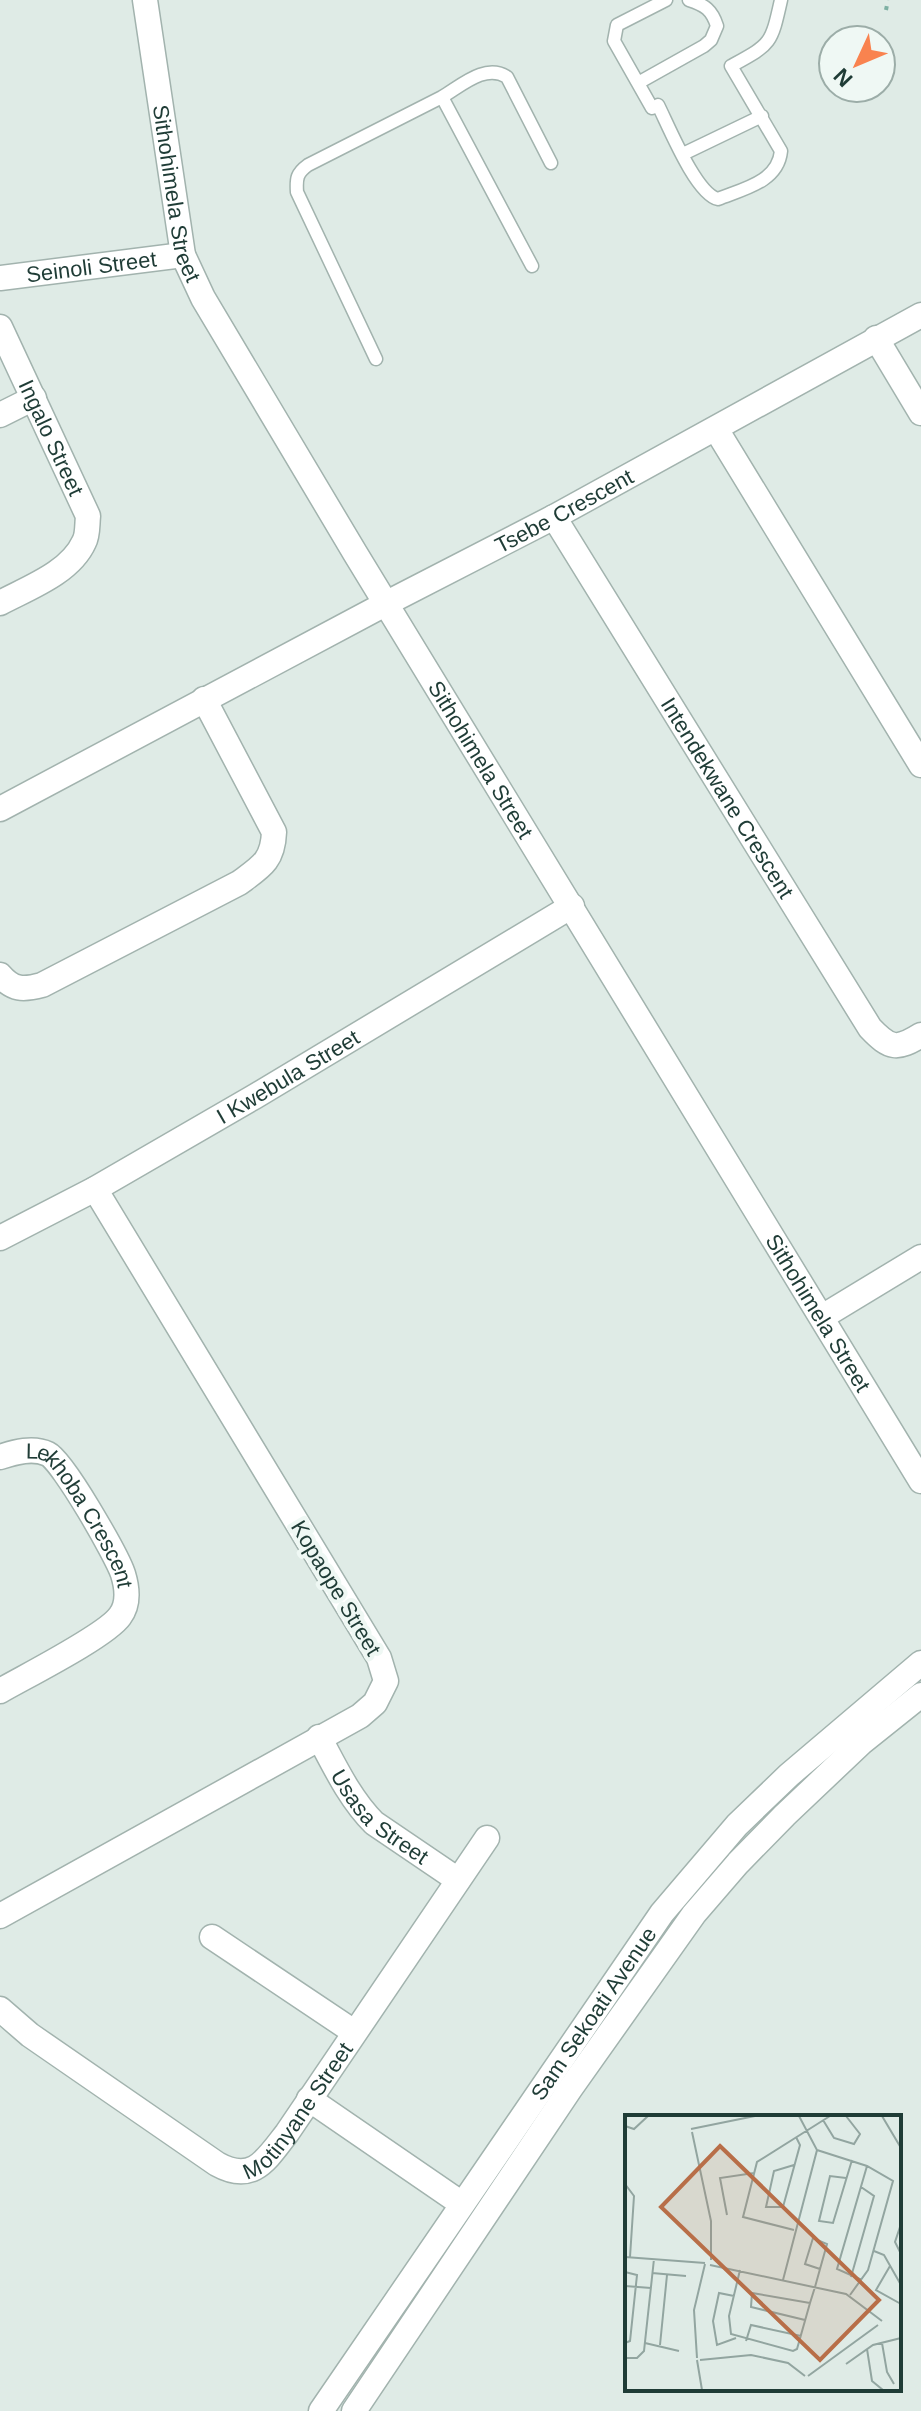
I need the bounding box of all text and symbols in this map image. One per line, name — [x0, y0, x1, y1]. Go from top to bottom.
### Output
north arrow — [817, 24, 897, 104]
text: N — [828, 63, 857, 92]
street label: Sithohimela Street — [148, 103, 206, 286]
street label: Seinoli Street — [25, 246, 158, 287]
street label: Ingalo Street — [14, 376, 89, 499]
street label: Tsebe Crescent — [491, 464, 637, 558]
street label: Sithohimela Street — [423, 676, 538, 843]
street label: Intendekwane Crescent — [656, 693, 799, 903]
street label: I Kwebula Street — [212, 1024, 363, 1129]
street label: Sithohimela Street — [761, 1229, 876, 1396]
street label: Lekhoba Crescent — [26, 1438, 138, 1590]
street label: Kopaope Street — [286, 1516, 386, 1660]
street label: Usasa Street — [326, 1765, 433, 1869]
street label: Sam Sekoati Avenue — [525, 1922, 661, 2105]
street label: Motinyane Street — [239, 2038, 357, 2184]
inset map — [625, 2115, 901, 2391]

